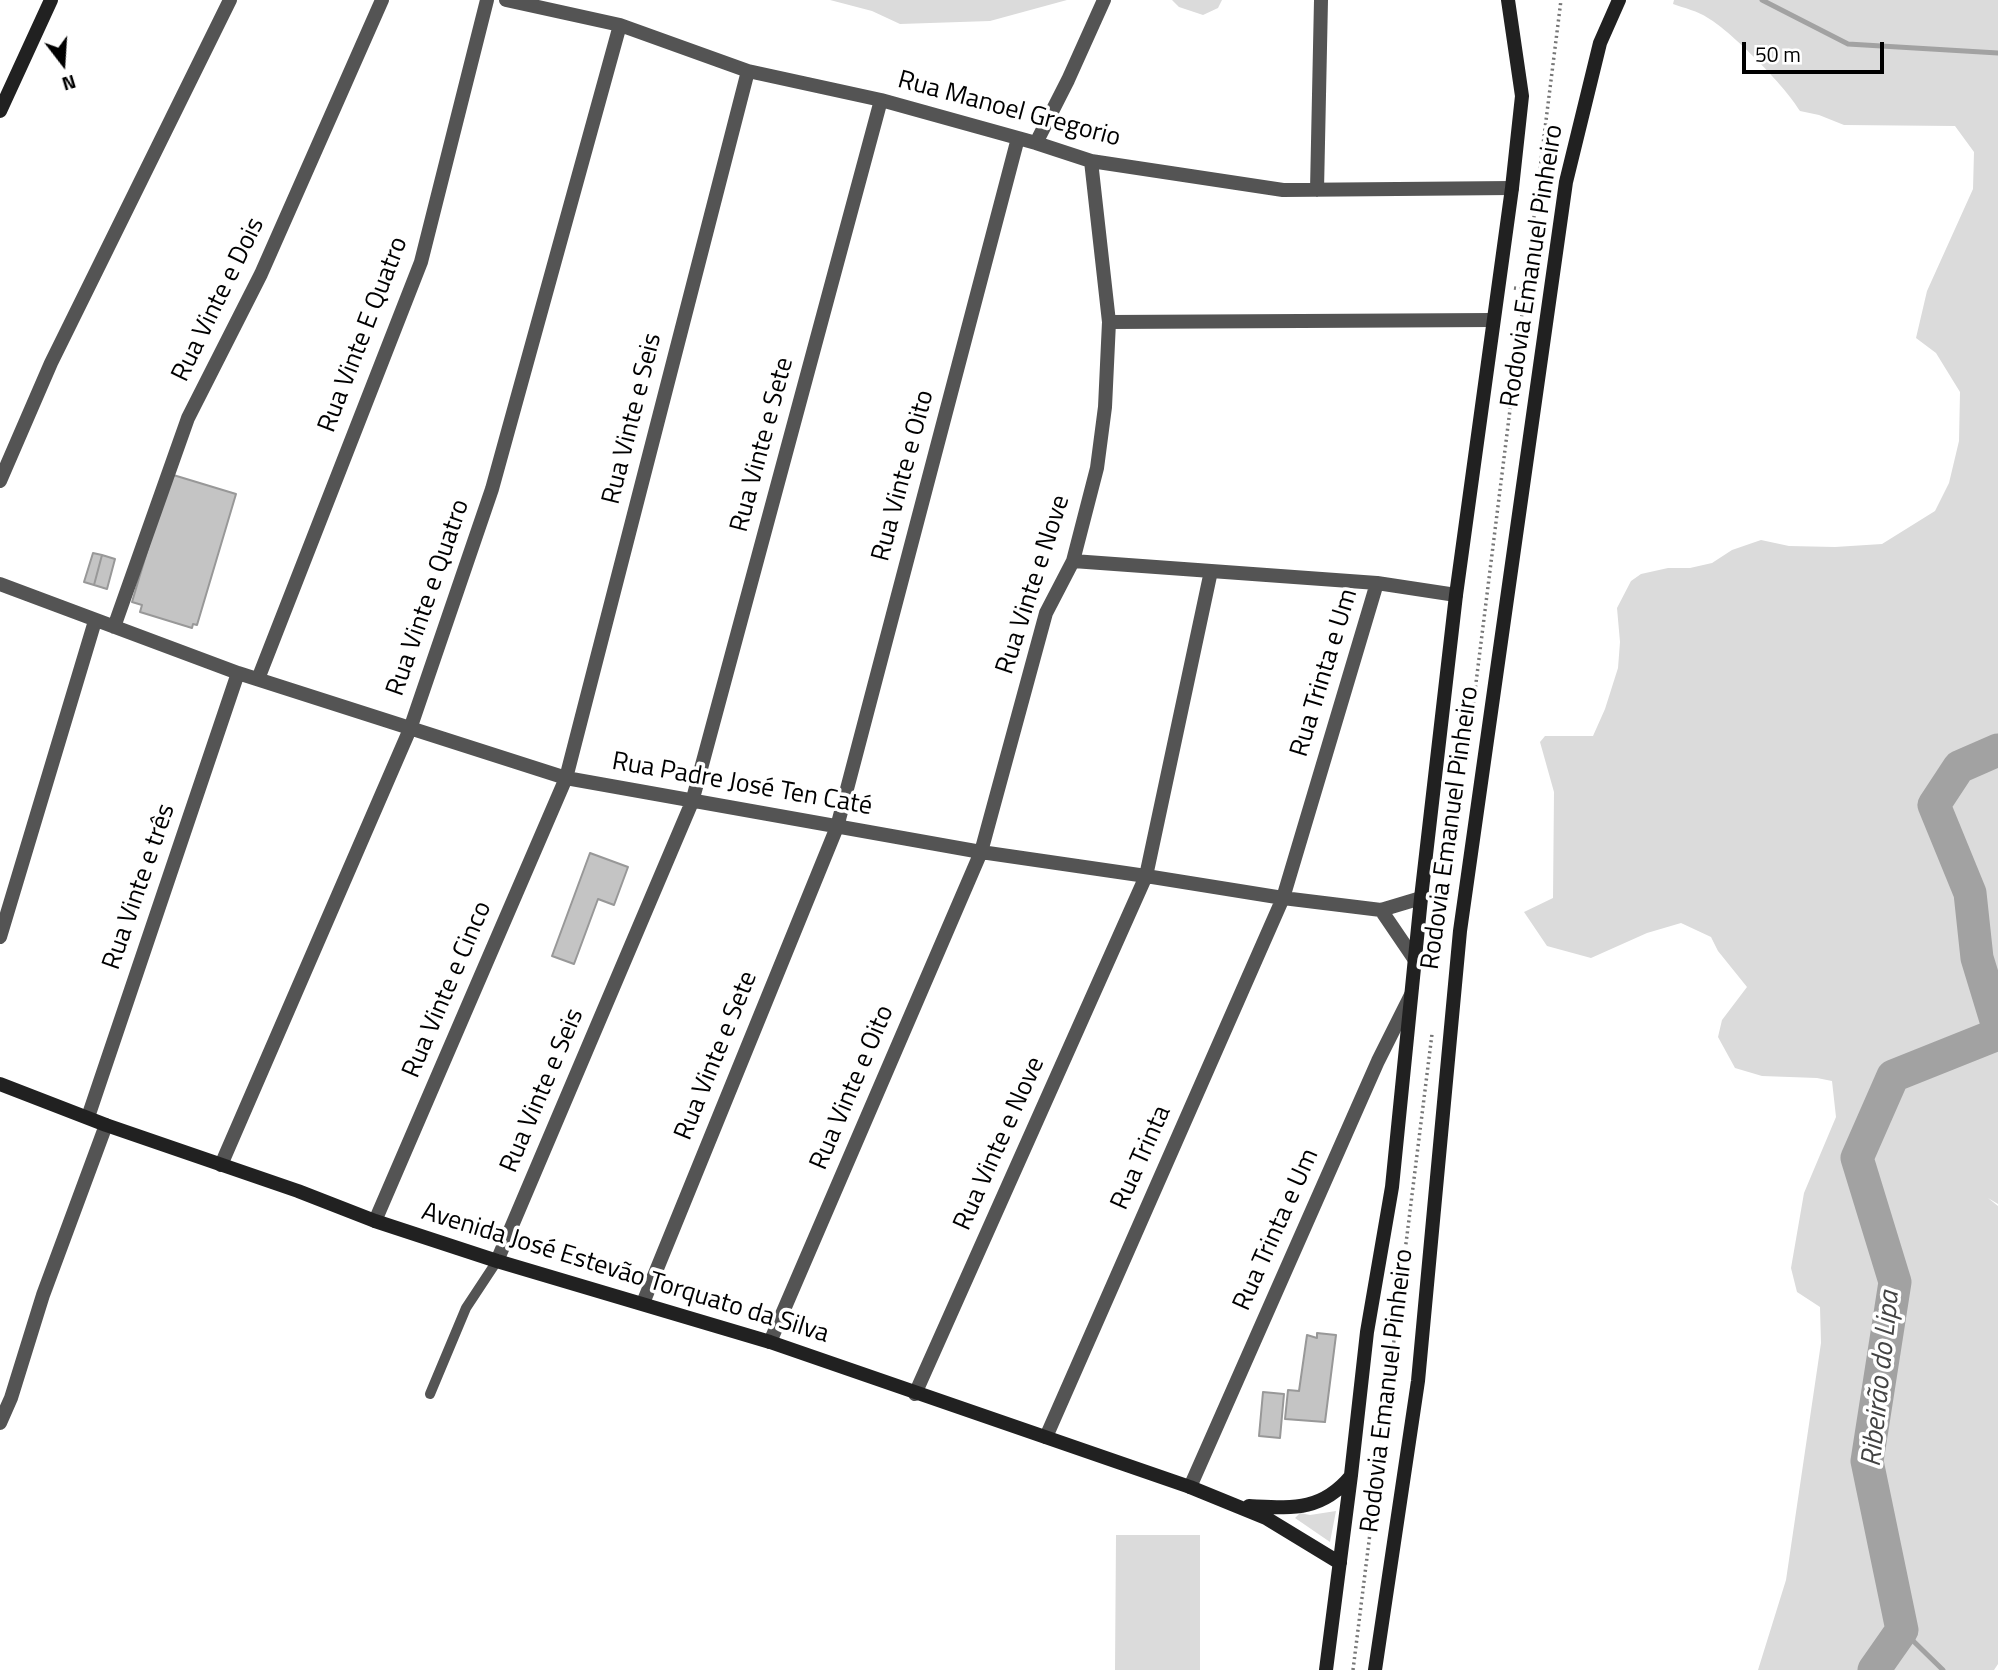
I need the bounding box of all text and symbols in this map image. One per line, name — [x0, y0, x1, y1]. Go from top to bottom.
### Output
north arrow — [28, 28, 98, 98]
scale bar — [1746, 28, 1888, 72]
text: 50 m — [1755, 38, 1801, 70]
street label: Rua Manoel Gregorio — [894, 65, 1124, 155]
text: N — [59, 68, 80, 99]
street label: Rodovia Emanuel Pinheiro — [1495, 122, 1571, 410]
street label: Rua Vinte e Dois — [166, 213, 272, 387]
street label: Rua Vinte E Quatro — [312, 233, 416, 437]
street label: Rua Vinte e Seis — [597, 330, 669, 508]
street label: Rua Vinte e Sete — [725, 354, 801, 536]
street label: Rua Vinte e Oito — [866, 387, 942, 565]
street label: Rua Vinte e Nove — [990, 492, 1078, 678]
street label: Rua Vinte e Quatro — [381, 496, 477, 700]
street label: Rua Trinta e Um — [1285, 585, 1365, 761]
street label: Rodovia Emanuel Pinheiro — [1416, 684, 1486, 972]
street label: Rua Padre José Ten Caté — [609, 747, 875, 823]
street label: Rua Vinte e três — [97, 800, 183, 974]
street label: Rua Vinte e Cinco — [397, 897, 499, 1083]
street label: Rua Vinte e Sete — [669, 967, 765, 1145]
street label: Rua Vinte e Oito — [804, 1001, 902, 1175]
street label: Rua Vinte e Seis — [494, 1004, 592, 1178]
street label: Rua Vinte e Nove — [948, 1053, 1052, 1235]
street label: Rua Trinta — [1105, 1101, 1179, 1215]
street label: Rua Trinta e Um — [1227, 1144, 1327, 1316]
street label: Avenida José Estevão Torquato da Silva — [418, 1197, 832, 1351]
street label: Rodovia Emanuel Pinheiro — [1355, 1247, 1421, 1535]
water label: Ribeirão do Lipa — [1856, 1289, 1908, 1469]

